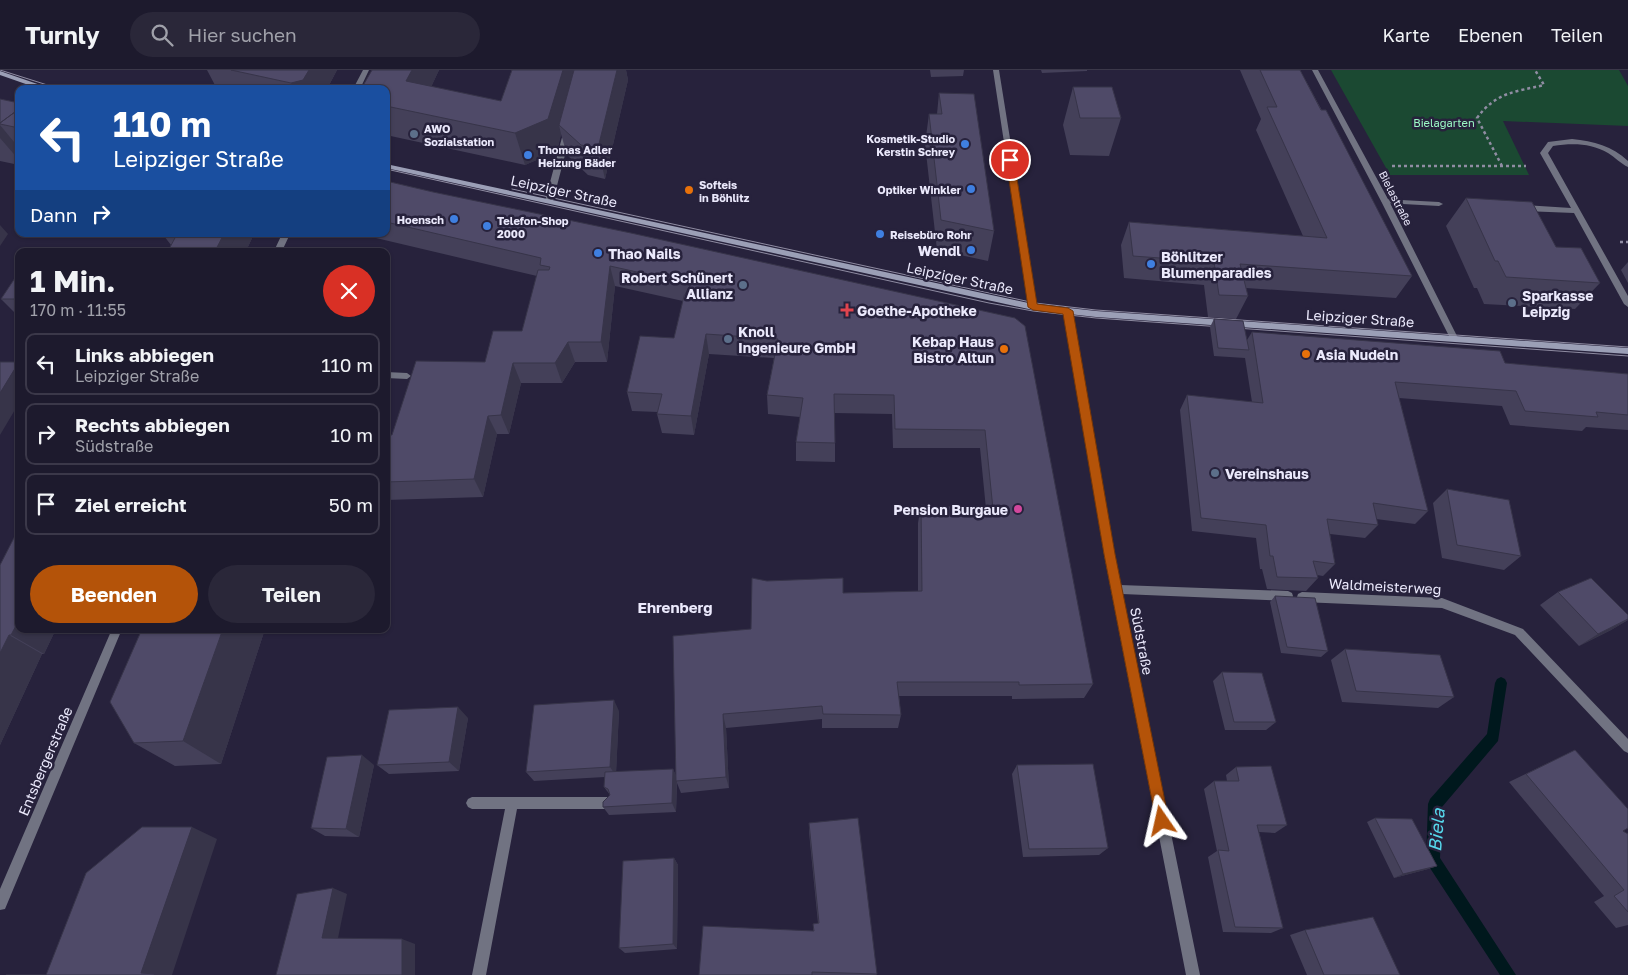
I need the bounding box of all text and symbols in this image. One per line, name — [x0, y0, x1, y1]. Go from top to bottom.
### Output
search box — [130, 12, 480, 57]
text: Turnly — [25, 20, 100, 49]
icon: search — [148, 21, 176, 49]
text: Hier suchen — [188, 23, 297, 46]
text: Karte — [1383, 24, 1430, 46]
text: Ebenen — [1458, 24, 1523, 46]
text: Teilen — [1551, 24, 1603, 46]
text: 110 m — [113, 103, 211, 145]
icon: left — [30, 105, 95, 170]
park label: Bielagarten — [1413, 116, 1475, 129]
place label: AWO Sozialstation — [424, 122, 495, 148]
marker: AWO Sozialstation — [408, 128, 420, 140]
place label: Kosmetik-Studio Kerstin Schrey — [866, 132, 955, 158]
marker: Kosmetik-Studio Kerstin Schrey — [959, 138, 971, 150]
pin — [989, 139, 1031, 181]
place label: Thomas Adler Heizung Bäder — [538, 143, 617, 169]
text: Leipziger Straße — [113, 145, 284, 172]
icon: arrive — [996, 146, 1024, 174]
marker: Thomas Adler Heizung Bäder — [522, 149, 534, 161]
street label: Bielastraße — [1377, 168, 1415, 228]
street label: Leipziger Straße — [509, 171, 619, 211]
place label: Softeis in Böhlitz — [699, 178, 750, 204]
place label: Optiker Winkler — [877, 183, 962, 196]
marker: Optiker Winkler — [965, 183, 977, 195]
marker: Softeis in Böhlitz — [683, 184, 695, 196]
icon: right — [87, 200, 115, 228]
text: Dann — [30, 203, 77, 226]
place label: Hoensch — [397, 213, 444, 226]
marker: Hoensch — [448, 213, 460, 225]
place label: Telefon-Shop 2000 — [497, 214, 569, 240]
marker: Telefon-Shop 2000 — [481, 220, 493, 232]
marker: Reisebüro Rohr — [874, 228, 886, 240]
place label: Reisebüro Rohr — [890, 228, 972, 241]
place label: Wendl — [918, 242, 961, 259]
marker: Wendl — [965, 244, 977, 256]
place label: Thao Nails — [608, 245, 681, 262]
marker: Thao Nails — [592, 247, 604, 259]
place label: Böhlitzer Blumenparadies — [1161, 248, 1272, 281]
street label: Leipziger Straße — [905, 258, 1015, 298]
marker: Böhlitzer Blumenparadies — [1145, 258, 1157, 270]
text: 1 Min. — [30, 263, 116, 299]
button: close — [323, 265, 375, 317]
place label: Robert Schünert Allianz — [621, 269, 733, 302]
marker: Robert Schünert Allianz — [737, 279, 749, 291]
place label: Sparkasse Leipzig — [1522, 287, 1594, 320]
marker: Sparkasse Leipzig — [1506, 297, 1518, 309]
text: 170 m · 11:55 — [30, 300, 126, 320]
place label: Goethe-Apotheke — [857, 302, 977, 319]
marker: Goethe-Apotheke — [841, 304, 853, 316]
street label: Leipziger Straße — [1305, 306, 1415, 330]
place label: Knoll Ingenieure GmbH — [738, 323, 856, 356]
marker: Knoll Ingenieure GmbH — [722, 333, 734, 345]
place label: Kebap Haus Bistro Altun — [912, 333, 994, 366]
text: Links abbiegen — [75, 343, 214, 366]
marker: Kebap Haus Bistro Altun — [998, 343, 1010, 355]
place label: Asia Nudeln — [1316, 346, 1398, 363]
marker: Asia Nudeln — [1300, 348, 1312, 360]
icon: left — [32, 350, 60, 378]
text: 110 m — [321, 353, 373, 376]
text: Leipziger Straße — [75, 366, 199, 386]
text: Rechts abbiegen — [75, 413, 230, 436]
icon: right — [32, 420, 60, 448]
text: 10 m — [330, 423, 373, 446]
text: Südstraße — [75, 436, 153, 456]
place label: Vereinshaus — [1225, 465, 1309, 482]
marker: Vereinshaus — [1209, 467, 1221, 479]
icon: arrive — [32, 490, 60, 518]
text: Ziel erreicht — [75, 493, 187, 516]
text: 50 m — [329, 493, 373, 516]
place label: Pension Burgaue — [893, 501, 1008, 518]
marker: Pension Burgaue — [1012, 503, 1024, 515]
button: Beenden — [30, 565, 198, 623]
button: Teilen — [208, 565, 375, 623]
street label: Waldmeisterweg — [1328, 575, 1442, 597]
district label: Ehrenberg — [638, 598, 712, 616]
street label: Südstraße — [1127, 606, 1157, 676]
street label: Entsbergerstraße — [14, 704, 76, 818]
position arrow — [1135, 794, 1187, 846]
water label: Biela — [1423, 807, 1449, 853]

